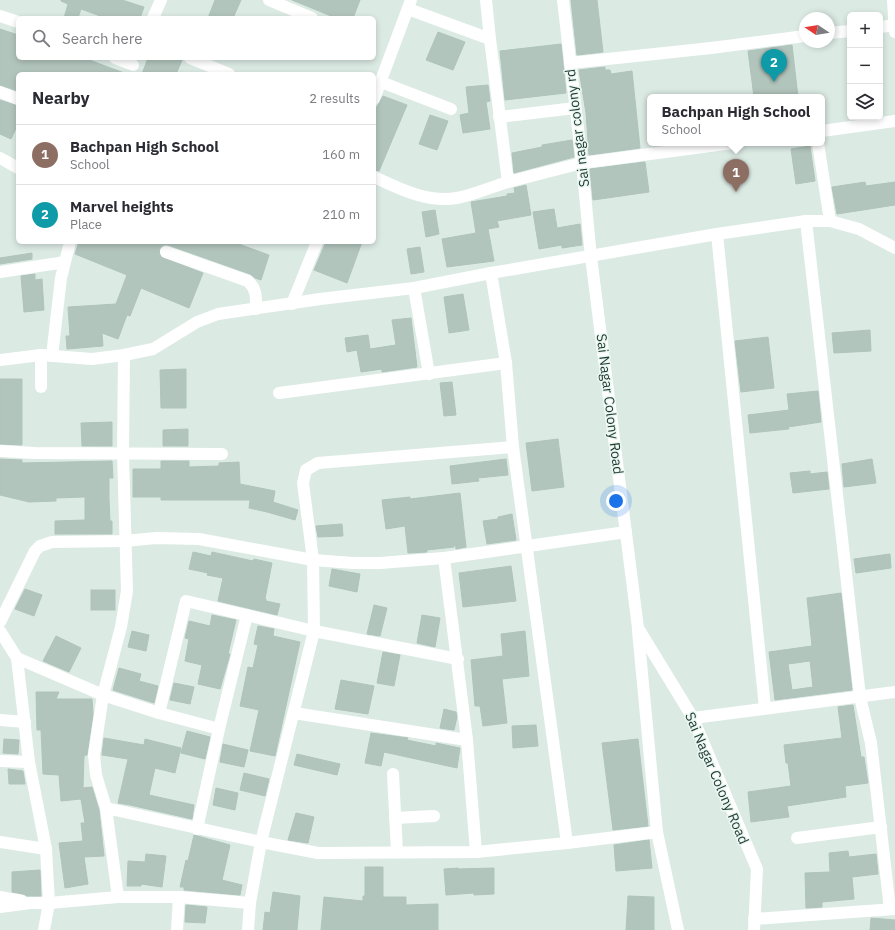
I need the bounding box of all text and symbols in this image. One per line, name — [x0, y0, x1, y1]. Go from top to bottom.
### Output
north arrow — [799, 12, 835, 48]
map controls — [847, 12, 883, 120]
button: + — [847, 12, 883, 48]
search box — [16, 16, 376, 60]
icon: search — [30, 27, 52, 49]
text: Search here — [62, 29, 142, 48]
button: − — [847, 48, 883, 84]
pin: 2 — [761, 49, 787, 82]
street label: Sai nagar colony rd — [561, 68, 593, 188]
button: layers — [847, 84, 883, 120]
text: Nearby — [32, 87, 90, 109]
text: 2 results — [309, 90, 360, 107]
popup — [647, 94, 825, 146]
text: Bachpan High School — [662, 102, 810, 121]
text: School — [662, 121, 701, 138]
text: Bachpan High School — [70, 137, 219, 156]
text: 1 — [41, 146, 49, 163]
text: 160 m — [322, 146, 360, 163]
text: School — [70, 156, 110, 173]
pin: 1 — [723, 159, 749, 192]
text: Marvel heights — [70, 197, 174, 216]
text: 2 — [41, 206, 49, 223]
text: 210 m — [322, 206, 360, 223]
text: Place — [70, 216, 102, 233]
street label: Sai Nagar Colony Road — [592, 333, 628, 475]
your location — [606, 491, 626, 511]
street label: Sai Nagar Colony Road — [681, 709, 753, 847]

